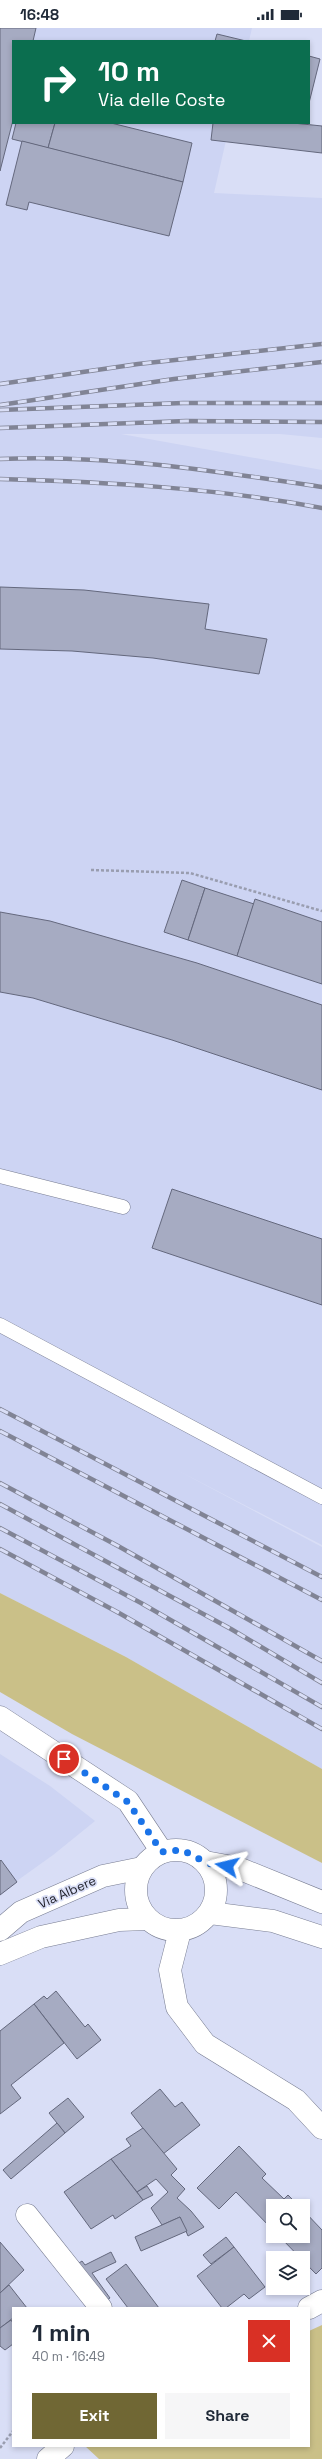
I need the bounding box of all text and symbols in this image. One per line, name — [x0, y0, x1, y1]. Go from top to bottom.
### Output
text: 16:48 — [20, 5, 59, 24]
text: 10 m — [98, 53, 160, 89]
icon: right — [32, 56, 84, 108]
text: Via delle Coste — [98, 88, 225, 111]
pin — [47, 1742, 81, 1776]
icon: arrive — [53, 1748, 75, 1770]
position arrow — [206, 1845, 248, 1887]
street label: Via Albere — [35, 1872, 99, 1912]
map controls — [266, 2199, 310, 2295]
button: search — [266, 2199, 310, 2243]
button: layers — [266, 2251, 310, 2295]
text: 1 min — [32, 2317, 91, 2348]
button: close — [248, 2320, 290, 2362]
text: 40 m · 16:49 — [32, 2348, 105, 2365]
button: Exit — [32, 2393, 157, 2439]
button: Share — [165, 2393, 290, 2439]

